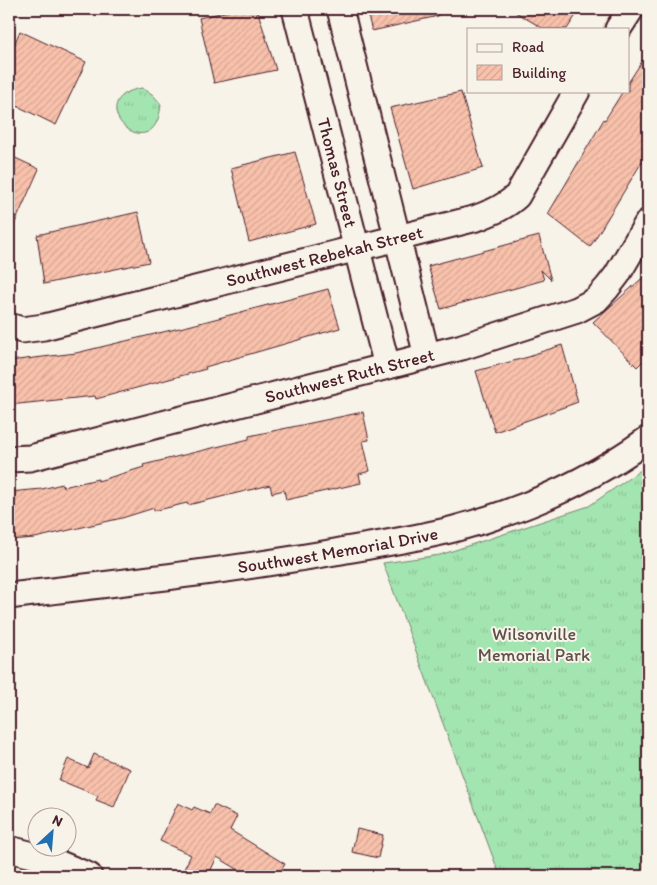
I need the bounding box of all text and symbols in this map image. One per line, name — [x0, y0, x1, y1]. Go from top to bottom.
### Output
legend — [467, 28, 630, 92]
text: Road — [512, 38, 545, 56]
text: Building — [512, 64, 566, 82]
street label: Thomas Street — [313, 116, 362, 230]
street label: Southwest Rebekah Street — [224, 221, 425, 292]
street label: Southwest Ruth Street — [262, 343, 437, 408]
street label: Southwest Memorial Drive — [236, 522, 440, 578]
park label: Wilsonville Memorial Park — [478, 623, 590, 666]
north arrow — [28, 808, 78, 858]
text: N — [50, 811, 65, 830]

